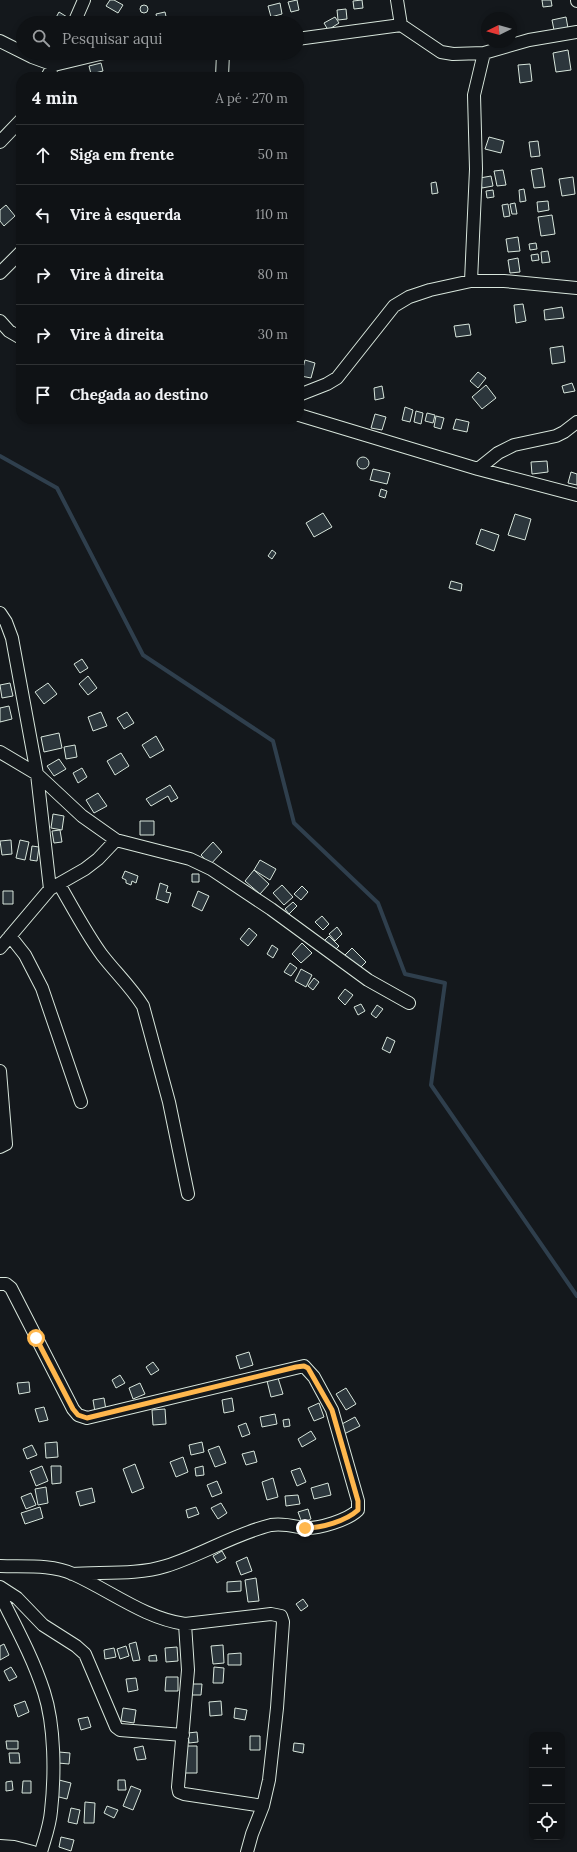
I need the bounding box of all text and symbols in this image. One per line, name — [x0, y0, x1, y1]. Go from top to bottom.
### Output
north arrow — [481, 12, 517, 48]
search box — [16, 16, 304, 60]
icon: search — [30, 27, 52, 49]
text: Pesquisar aqui — [62, 29, 162, 48]
text: 4 min — [32, 87, 78, 109]
text: A pé · 270 m — [215, 90, 288, 107]
icon: ahead — [32, 144, 54, 166]
text: Siga em frente — [70, 145, 174, 164]
text: 50 m — [258, 146, 288, 163]
icon: left — [32, 204, 54, 226]
text: Vire à esquerda — [70, 205, 181, 224]
text: 110 m — [255, 206, 288, 223]
icon: right — [32, 264, 54, 286]
text: Vire à direita — [70, 265, 164, 284]
text: 80 m — [258, 266, 288, 283]
icon: right — [32, 324, 54, 346]
text: Vire à direita — [70, 325, 164, 344]
text: 30 m — [258, 326, 288, 343]
icon: arrive — [32, 384, 54, 406]
text: Chegada ao destino — [70, 385, 208, 404]
route start — [27, 1329, 45, 1347]
route end — [296, 1519, 314, 1537]
map controls — [529, 1732, 565, 1840]
button: + — [529, 1732, 565, 1768]
button: − — [529, 1768, 565, 1804]
button: locate — [529, 1804, 565, 1840]

